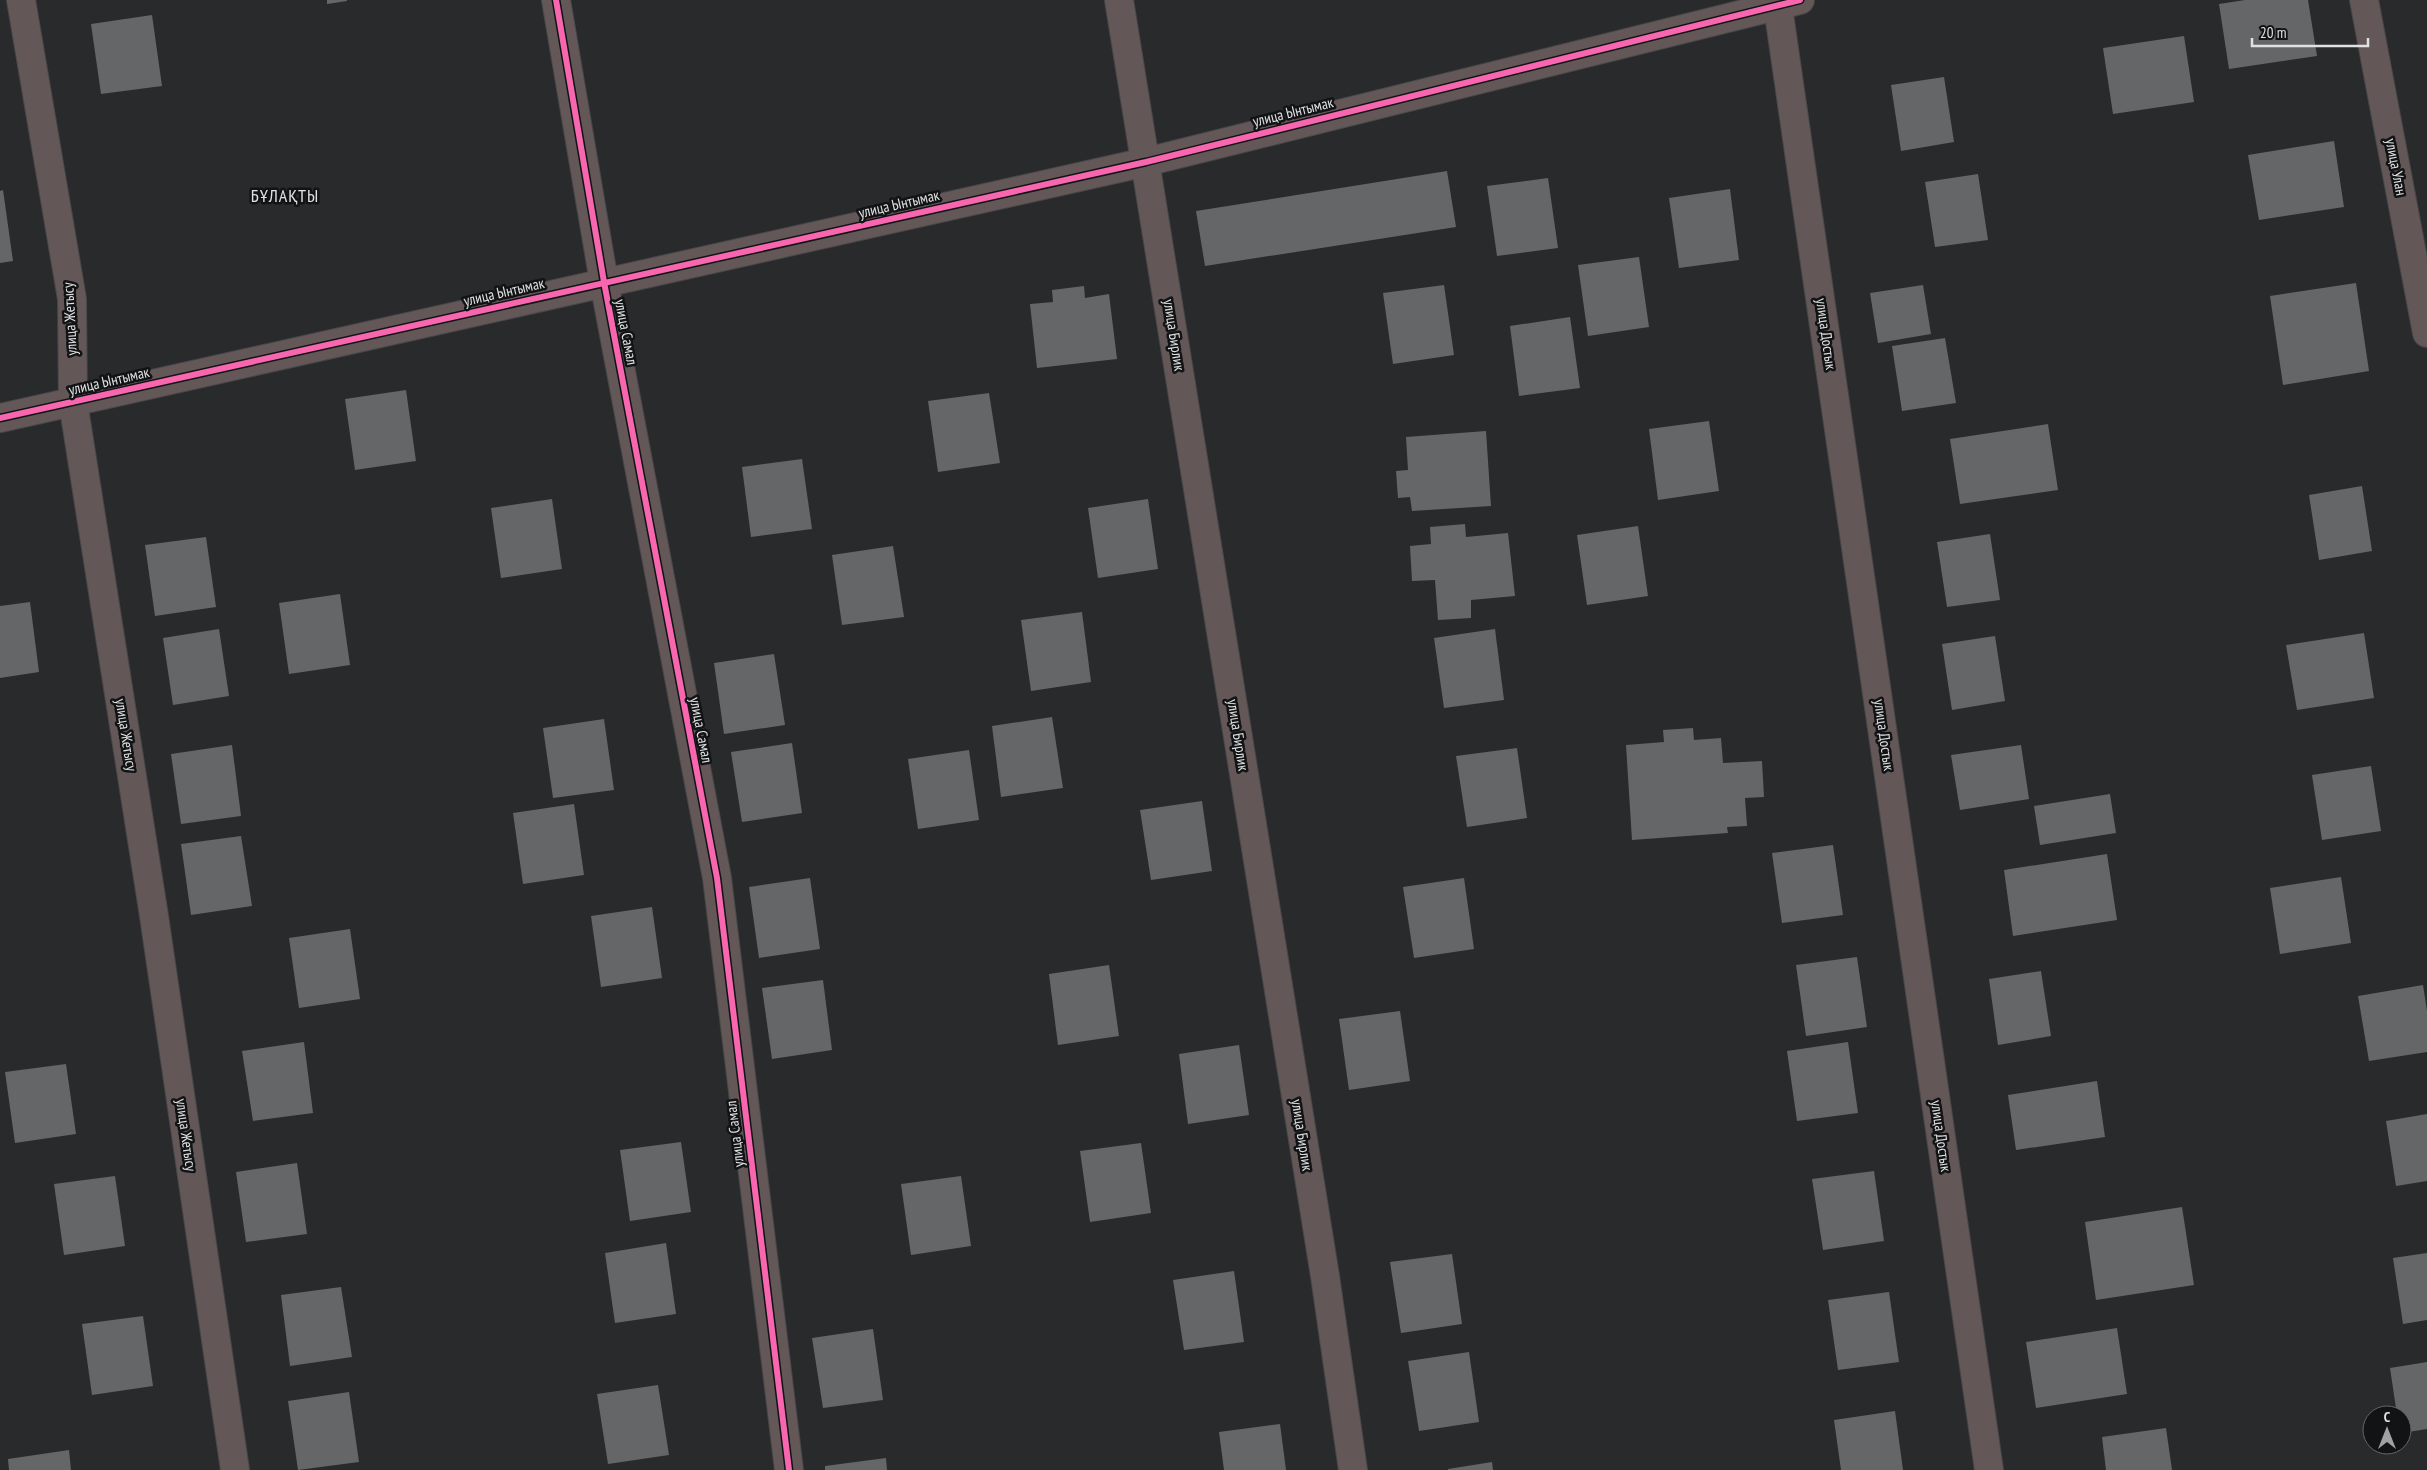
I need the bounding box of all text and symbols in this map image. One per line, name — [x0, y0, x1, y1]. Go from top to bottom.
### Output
scale bar — [2252, 15, 2368, 47]
text: 20 m — [2260, 23, 2286, 42]
street label: улица Ынтымак — [1251, 92, 1335, 131]
street label: улица Улан — [2382, 137, 2411, 197]
district label: БҰЛАҚТЫ — [251, 184, 319, 207]
street label: улица Ынтымак — [857, 185, 941, 222]
street label: улица Ынтымак — [462, 273, 546, 310]
street label: улица Жетысу — [58, 282, 81, 356]
street label: улица Самал — [611, 297, 642, 366]
street label: улица Достык — [1812, 297, 1841, 371]
street label: улица Бирлик — [1159, 298, 1190, 372]
street label: улица Ынтымак — [67, 362, 151, 399]
street label: улица Самал — [686, 695, 717, 764]
street label: улица Жетысу — [111, 697, 142, 773]
street label: улица Бирлик — [1223, 698, 1254, 772]
street label: улица Достык — [1870, 698, 1899, 772]
street label: улица Жетысу — [172, 1097, 201, 1173]
street label: улица Бирлик — [1287, 1098, 1318, 1172]
street label: улица Достык — [1927, 1099, 1956, 1173]
street label: улица Самал — [721, 1100, 748, 1168]
north arrow — [2362, 1405, 2412, 1455]
text: С — [2384, 1408, 2391, 1426]

